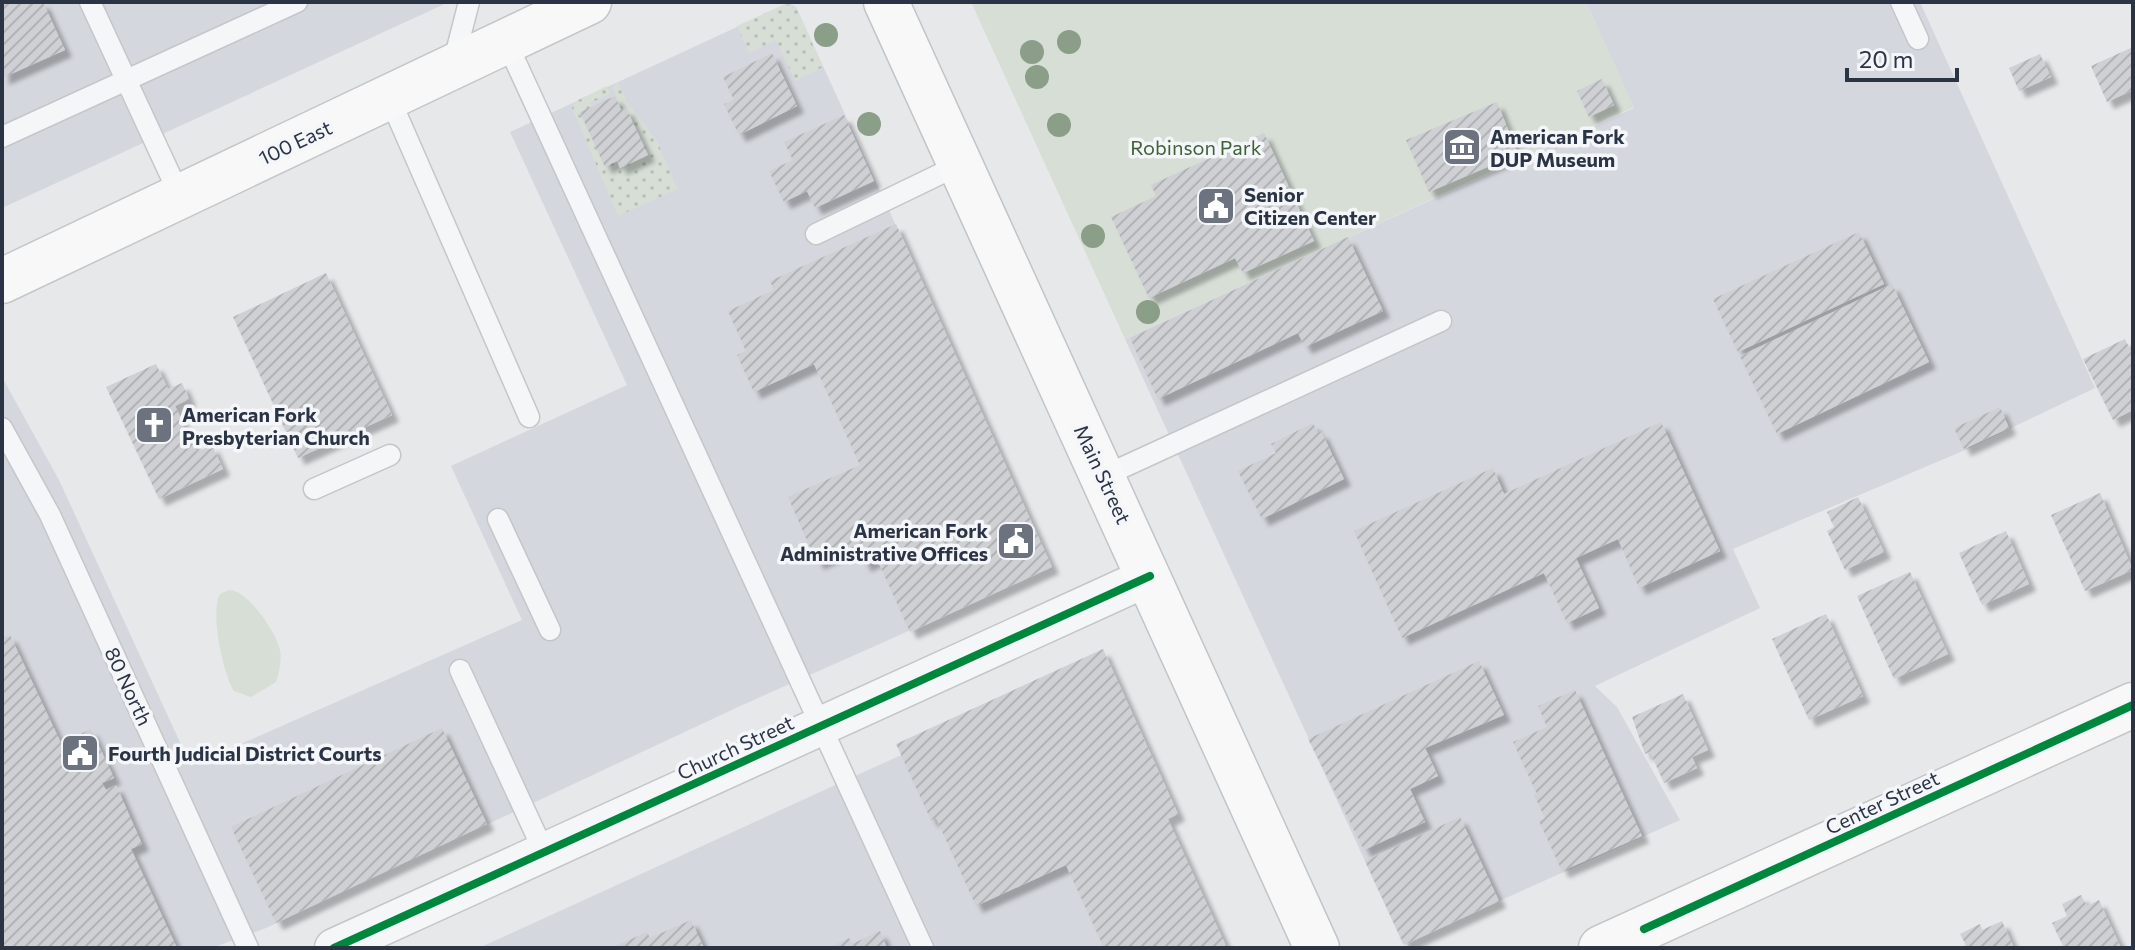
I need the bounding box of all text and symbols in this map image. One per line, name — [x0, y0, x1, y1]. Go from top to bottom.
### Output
scale bar — [1847, 32, 1957, 82]
text: 20 m — [1859, 44, 1913, 73]
street label: 100 East — [255, 115, 335, 169]
place label: American Fork DUP Museum — [1490, 124, 1625, 171]
museum icon: American Fork DUP Museum — [1441, 126, 1483, 168]
park label: Robinson Park — [1130, 135, 1262, 159]
place label: Senior Citizen Center — [1244, 182, 1376, 229]
public building icon: Senior Citizen Center — [1195, 185, 1237, 227]
place label: American Fork Presbyterian Church — [182, 402, 370, 449]
church icon: American Fork Presbyterian Church — [133, 404, 175, 446]
street label: Main Street — [1070, 421, 1136, 527]
place label: American Fork Administrative Offices — [780, 518, 989, 565]
public building icon: American Fork Administrative Offices — [995, 520, 1037, 562]
street label: 80 North — [100, 643, 158, 729]
street label: Church Street — [673, 710, 797, 784]
public building icon: Fourth Judicial District Courts — [59, 732, 101, 774]
place label: Fourth Judicial District Courts — [108, 741, 382, 765]
street label: Center Street — [1821, 765, 1943, 839]

